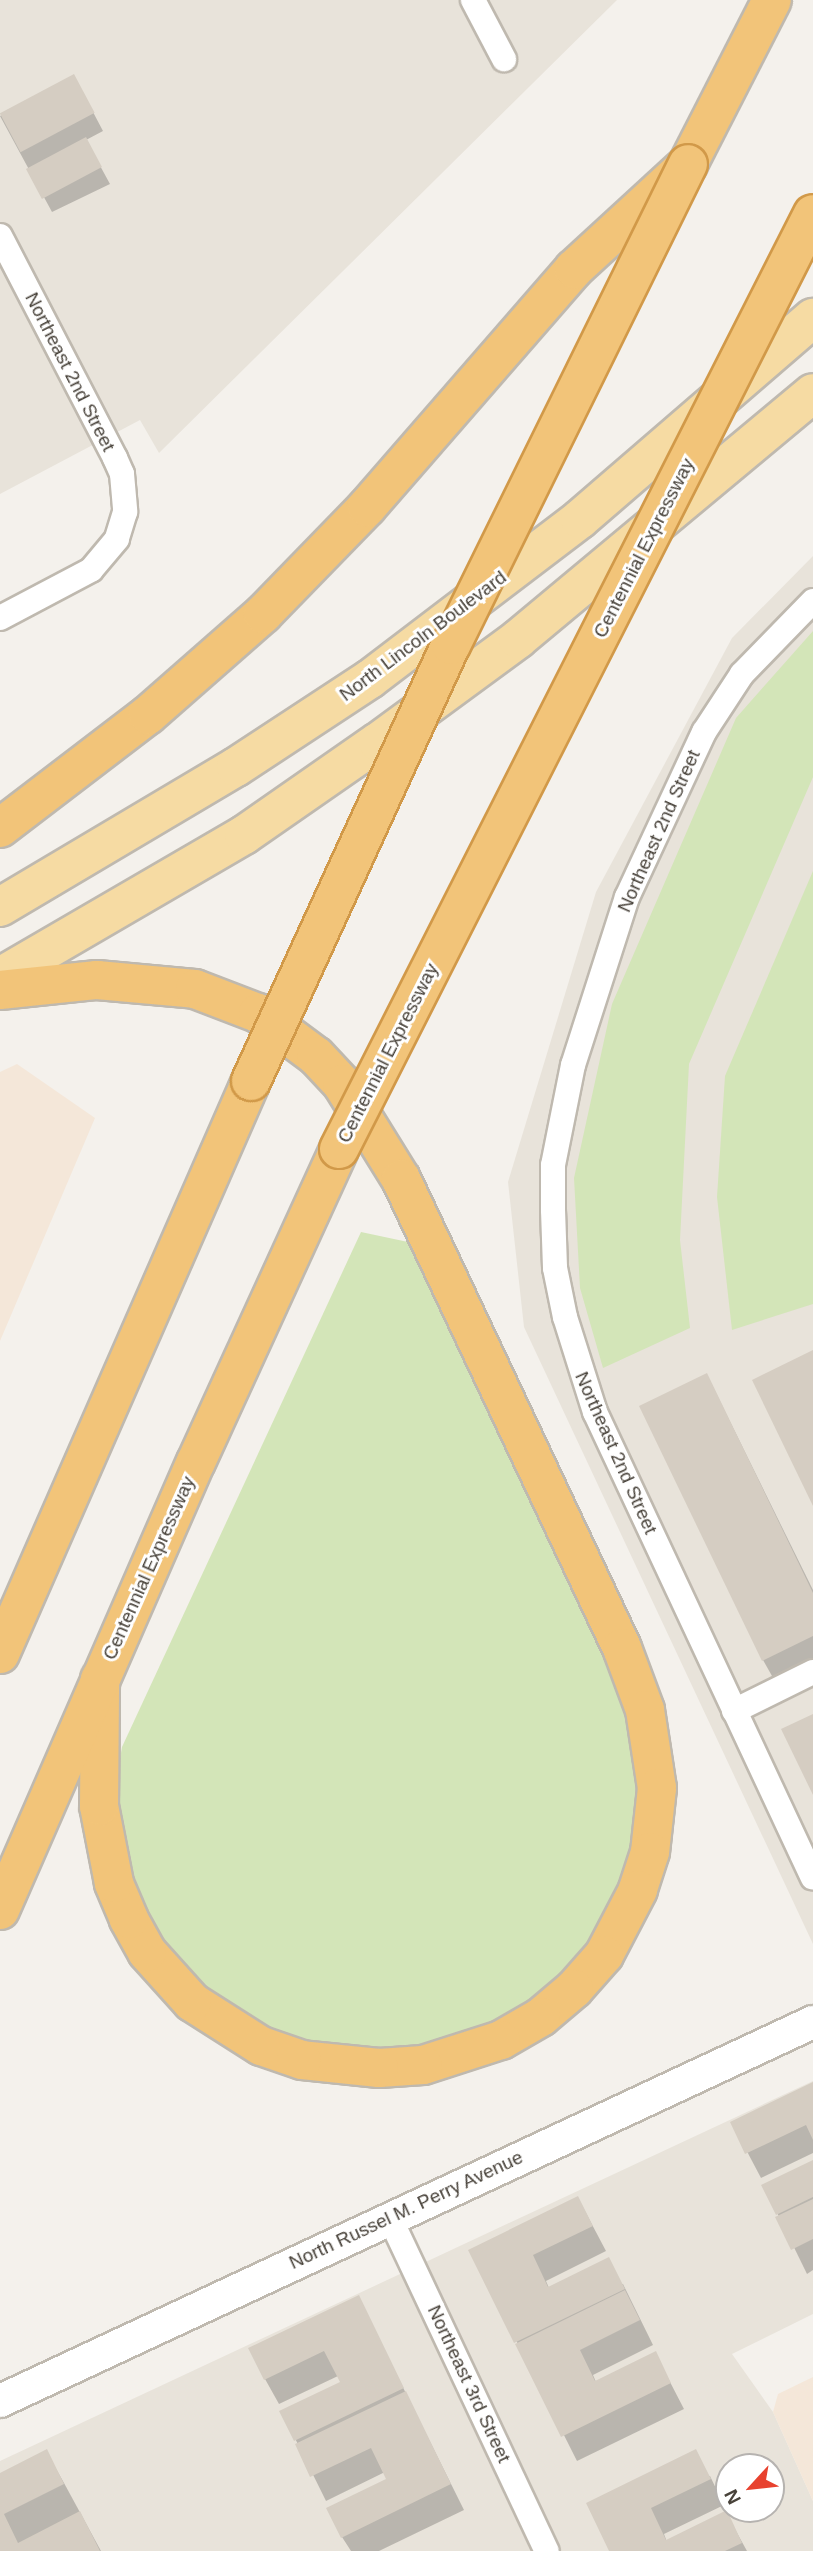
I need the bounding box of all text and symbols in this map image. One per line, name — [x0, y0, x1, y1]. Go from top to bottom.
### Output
street label: Northeast 2nd Street — [20, 289, 120, 455]
street label: Centennial Expressway — [589, 454, 699, 642]
street label: North Lincoln Boulevard — [335, 566, 511, 706]
street label: Northeast 2nd Street — [613, 746, 705, 916]
street label: Centennial Expressway — [333, 959, 443, 1147]
street label: Northeast 2nd Street — [570, 1368, 662, 1538]
street label: Centennial Expressway — [98, 1473, 200, 1663]
street label: North Russel M. Perry Avenue — [285, 2146, 527, 2274]
street label: Northeast 3rd Street — [423, 2302, 515, 2466]
north arrow — [715, 2453, 785, 2523]
text: N — [720, 2486, 745, 2508]

